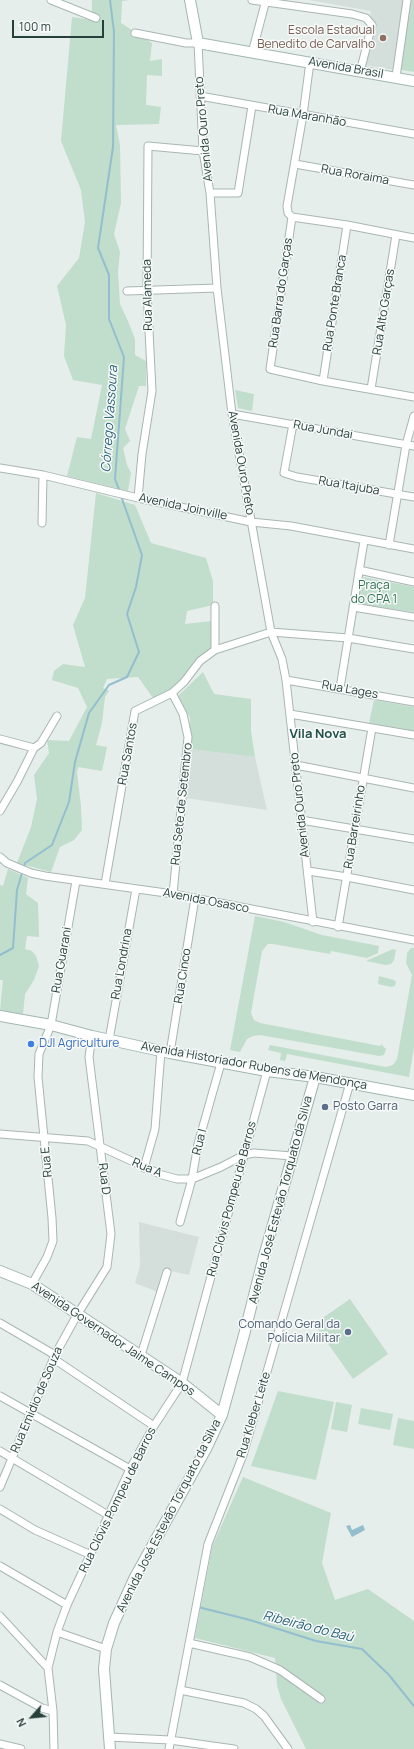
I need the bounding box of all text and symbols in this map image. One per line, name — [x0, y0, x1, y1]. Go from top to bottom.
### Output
scale bar — [14, 12, 106, 38]
text: 100 m — [19, 18, 51, 35]
place label: Escola Estadual Benedito de Carvalho — [257, 24, 375, 52]
marker: Escola Estadual Benedito de Carvalho — [378, 33, 388, 43]
street label: Avenida Brasil — [307, 54, 385, 82]
street label: Avenida Ouro Preto — [192, 76, 216, 182]
street label: Rua Maranhão — [267, 102, 347, 130]
street label: Rua Roraima — [320, 162, 390, 188]
street label: Rua Barra do Garças — [266, 237, 296, 349]
street label: Rua Ponte Branca — [320, 254, 350, 352]
street label: Rua Alameda — [140, 259, 156, 331]
street label: Rua Alto Garças — [370, 268, 398, 356]
water label: Córrego Vassoura — [98, 365, 122, 473]
street label: Avenida Ouro Preto — [225, 410, 257, 516]
street label: Rua Jundai — [292, 418, 354, 442]
street label: Rua Itajuba — [317, 474, 381, 498]
street label: Avenida Joinville — [137, 491, 229, 523]
park label: Praça do CPA 1 — [351, 579, 397, 607]
street label: Rua Lages — [321, 678, 379, 702]
street label: Rua Santos — [115, 722, 141, 786]
district label: Vila Nova — [290, 726, 346, 742]
street label: Rua Sete de Setembro — [168, 742, 196, 866]
street label: Avenida Ouro Preto — [287, 752, 313, 858]
street label: Rua Barreirinho — [341, 784, 369, 870]
street label: Avenida Osasco — [162, 886, 250, 916]
street label: Rua Guarani — [49, 926, 75, 994]
street label: Rua Londrina — [109, 927, 135, 1001]
street label: Rua Cinco — [172, 947, 194, 1005]
place label: DJI Agriculture — [39, 1037, 119, 1051]
marker: DJI Agriculture — [26, 1039, 36, 1049]
street label: Avenida Historiador Rubens de Mendonça — [140, 1039, 368, 1093]
street label: Avenida José Estevão Torquato da Silva — [246, 1094, 316, 1306]
place label: Posto Garra — [333, 1100, 398, 1114]
marker: Posto Garra — [320, 1102, 330, 1112]
street label: Rua Clóvis Pompeu de Barros — [204, 1120, 260, 1278]
street label: Rua I — [190, 1127, 210, 1157]
street label: Rua E — [38, 1146, 56, 1178]
street label: Rua A — [130, 1155, 164, 1181]
street label: Rua D — [95, 1162, 113, 1196]
street label: Avenida Governador Jaime Campos — [29, 1279, 197, 1399]
place label: Comando Geral da Polícia Militar — [239, 1318, 340, 1346]
marker: Comando Geral da Polícia Militar — [343, 1327, 353, 1337]
street label: Rua Emidio de Souza — [8, 1345, 66, 1455]
street label: Rua Kleber Leite — [234, 1370, 274, 1460]
street label: Avenida José Estevão Torquato da Silva — [114, 1417, 224, 1615]
street label: Rua Clóvis Pompeu de Barros — [76, 1425, 160, 1575]
water label: Ribeirão do Baú — [261, 1608, 355, 1646]
north arrow — [12, 1697, 52, 1737]
text: N — [12, 1716, 29, 1730]

